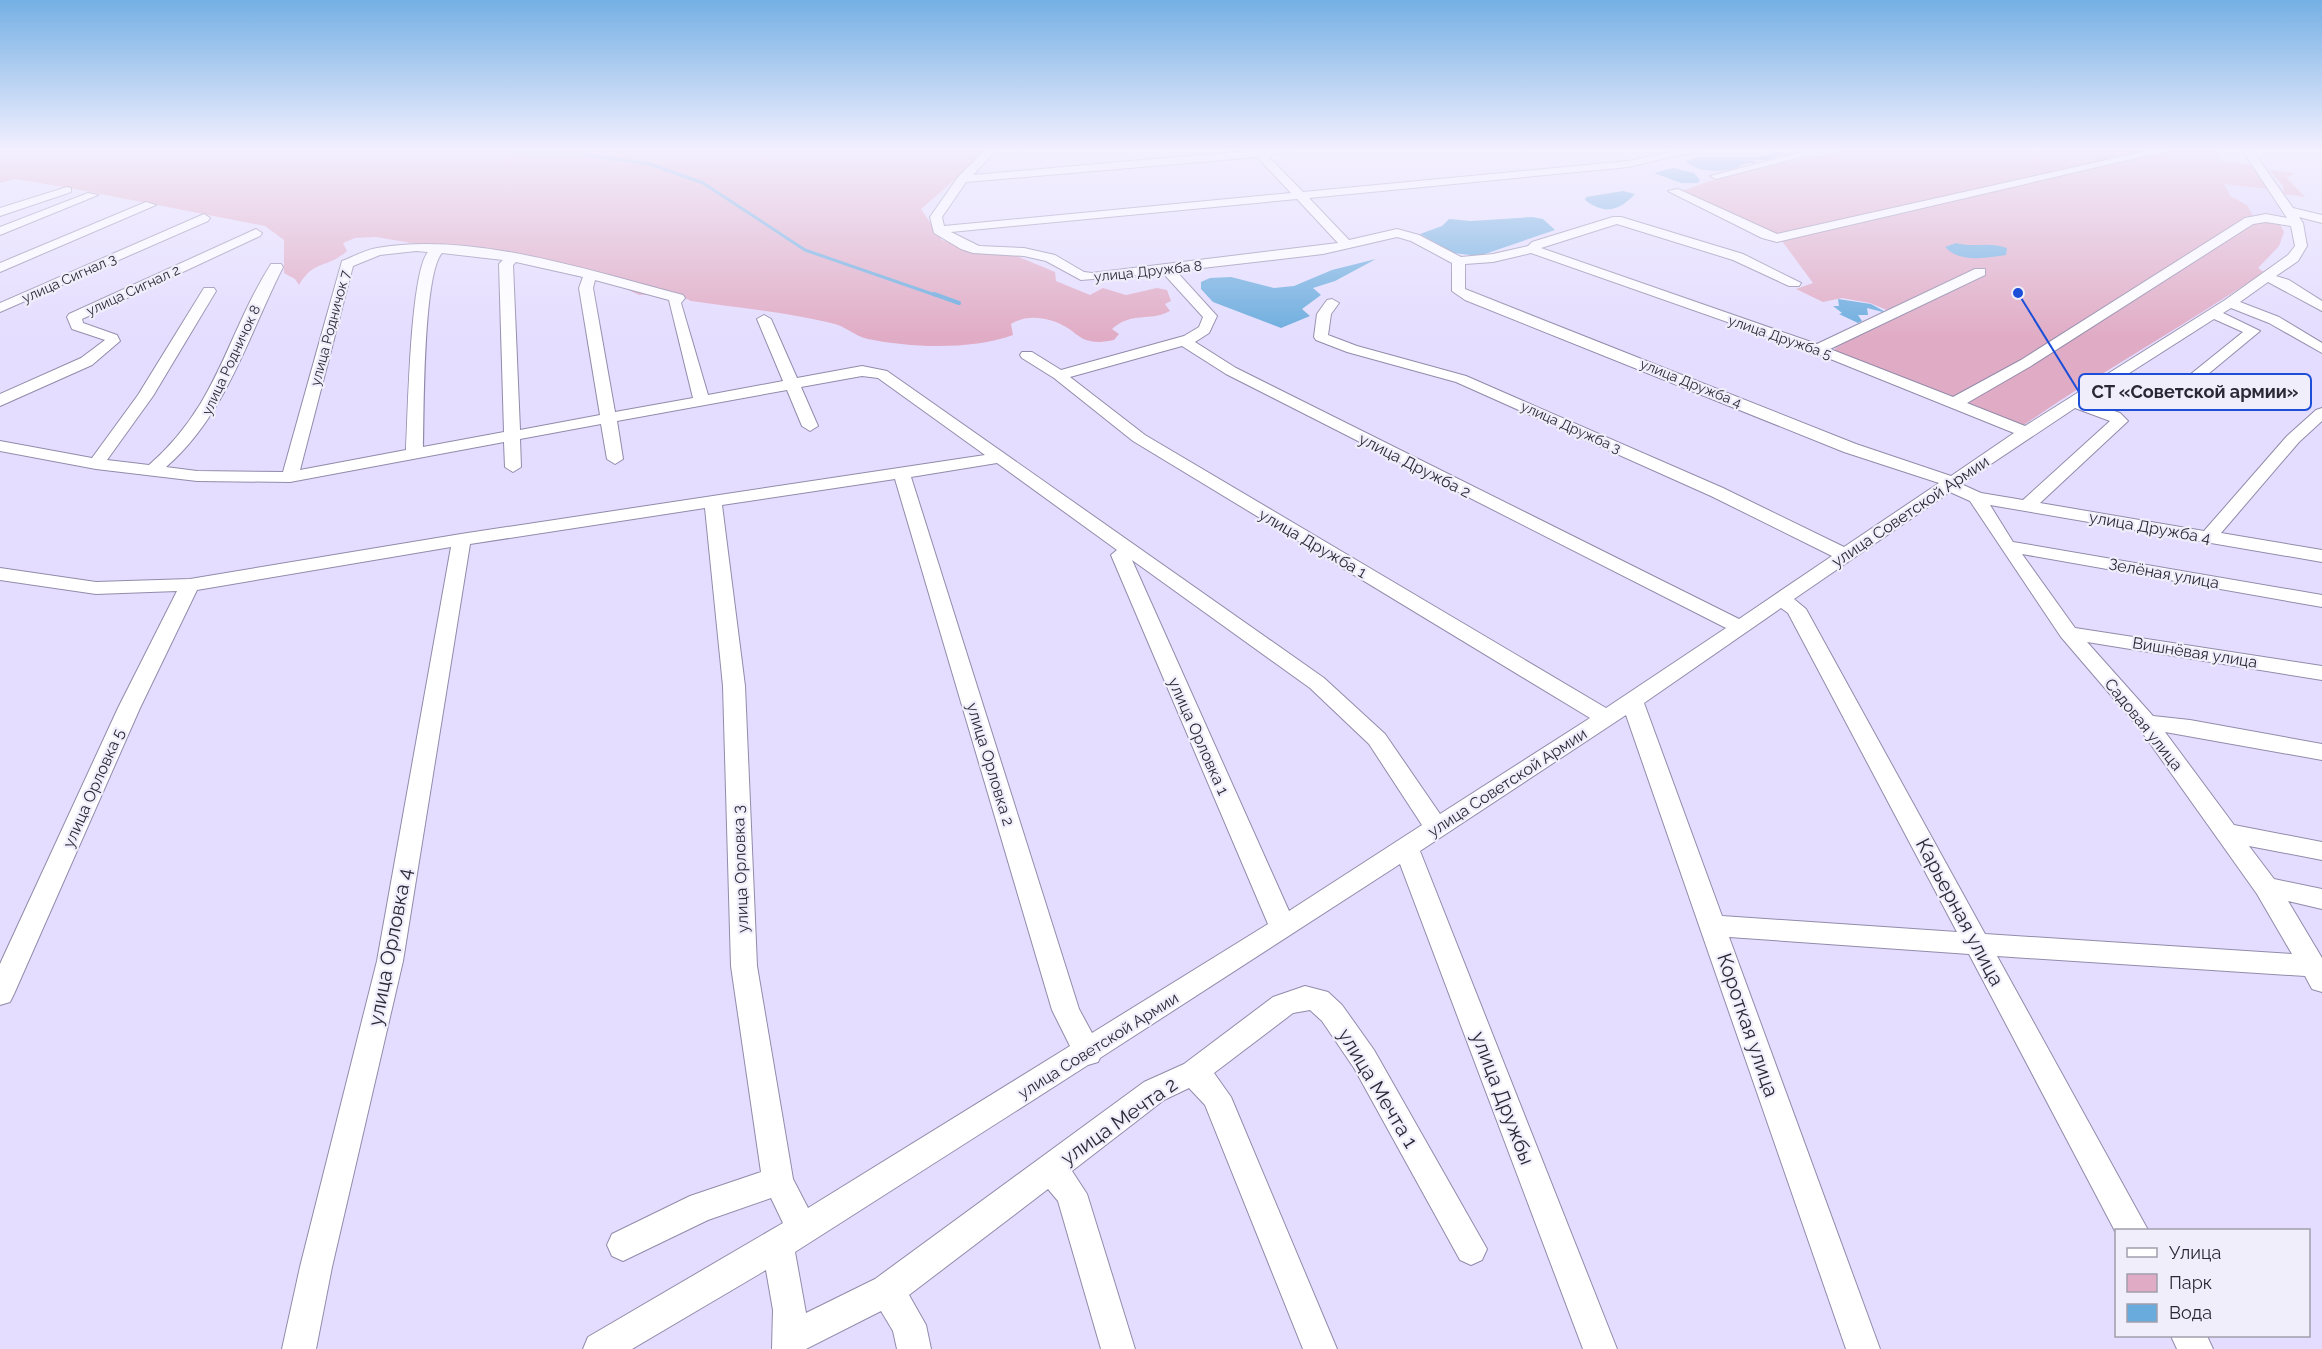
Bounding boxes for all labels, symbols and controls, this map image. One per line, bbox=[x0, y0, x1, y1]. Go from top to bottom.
street label: улица Сигнал 3 bbox=[19, 250, 119, 306]
street label: улица Дружба 8 bbox=[1093, 257, 1203, 285]
street label: улица Сигнал 2 bbox=[84, 261, 182, 319]
street label: улица Родничок 7 bbox=[307, 268, 353, 387]
street label: улица Родничок 8 bbox=[198, 302, 264, 418]
street label: улица Дружба 5 bbox=[1726, 312, 1834, 362]
street label: улица Дружба 4 bbox=[1638, 355, 1744, 411]
callout: СТ «Советской армии» bbox=[2079, 374, 2311, 410]
text: СТ «Советской армии» bbox=[2092, 381, 2299, 402]
street label: улица Дружба 3 bbox=[1519, 398, 1623, 456]
street label: улица Дружба 2 bbox=[1356, 429, 1474, 502]
street label: улица Советской Армии bbox=[1828, 452, 1993, 571]
street label: улица Дружба 1 bbox=[1255, 505, 1370, 582]
street label: улица Дружба 4 bbox=[2088, 507, 2213, 548]
street label: Зелёная улица bbox=[2107, 554, 2221, 593]
street label: Вишнёвая улица bbox=[2131, 633, 2259, 672]
street label: Садовая улица bbox=[2101, 674, 2187, 774]
street label: улица Орловка 1 bbox=[1164, 675, 1233, 798]
street label: улица Орловка 2 bbox=[963, 700, 1018, 828]
street label: улица Советской Армии bbox=[1424, 724, 1590, 841]
street label: улица Орловка 5 bbox=[59, 726, 128, 851]
street label: улица Орловка 3 bbox=[729, 805, 752, 933]
street label: Карьерная улица bbox=[1911, 834, 2009, 990]
street label: улица Орловка 4 bbox=[363, 866, 417, 1028]
street label: Короткая улица bbox=[1712, 950, 1784, 1100]
street label: улица Советской Армии bbox=[1015, 988, 1182, 1103]
street label: улица Мечта 1 bbox=[1333, 1024, 1423, 1152]
street label: улица Дружбы bbox=[1467, 1028, 1539, 1168]
street label: улица Мечта 2 bbox=[1056, 1072, 1182, 1170]
legend bbox=[2115, 1229, 2310, 1337]
text: Улица bbox=[2169, 1242, 2221, 1263]
text: Парк bbox=[2169, 1272, 2212, 1293]
text: Вода bbox=[2169, 1302, 2212, 1323]

